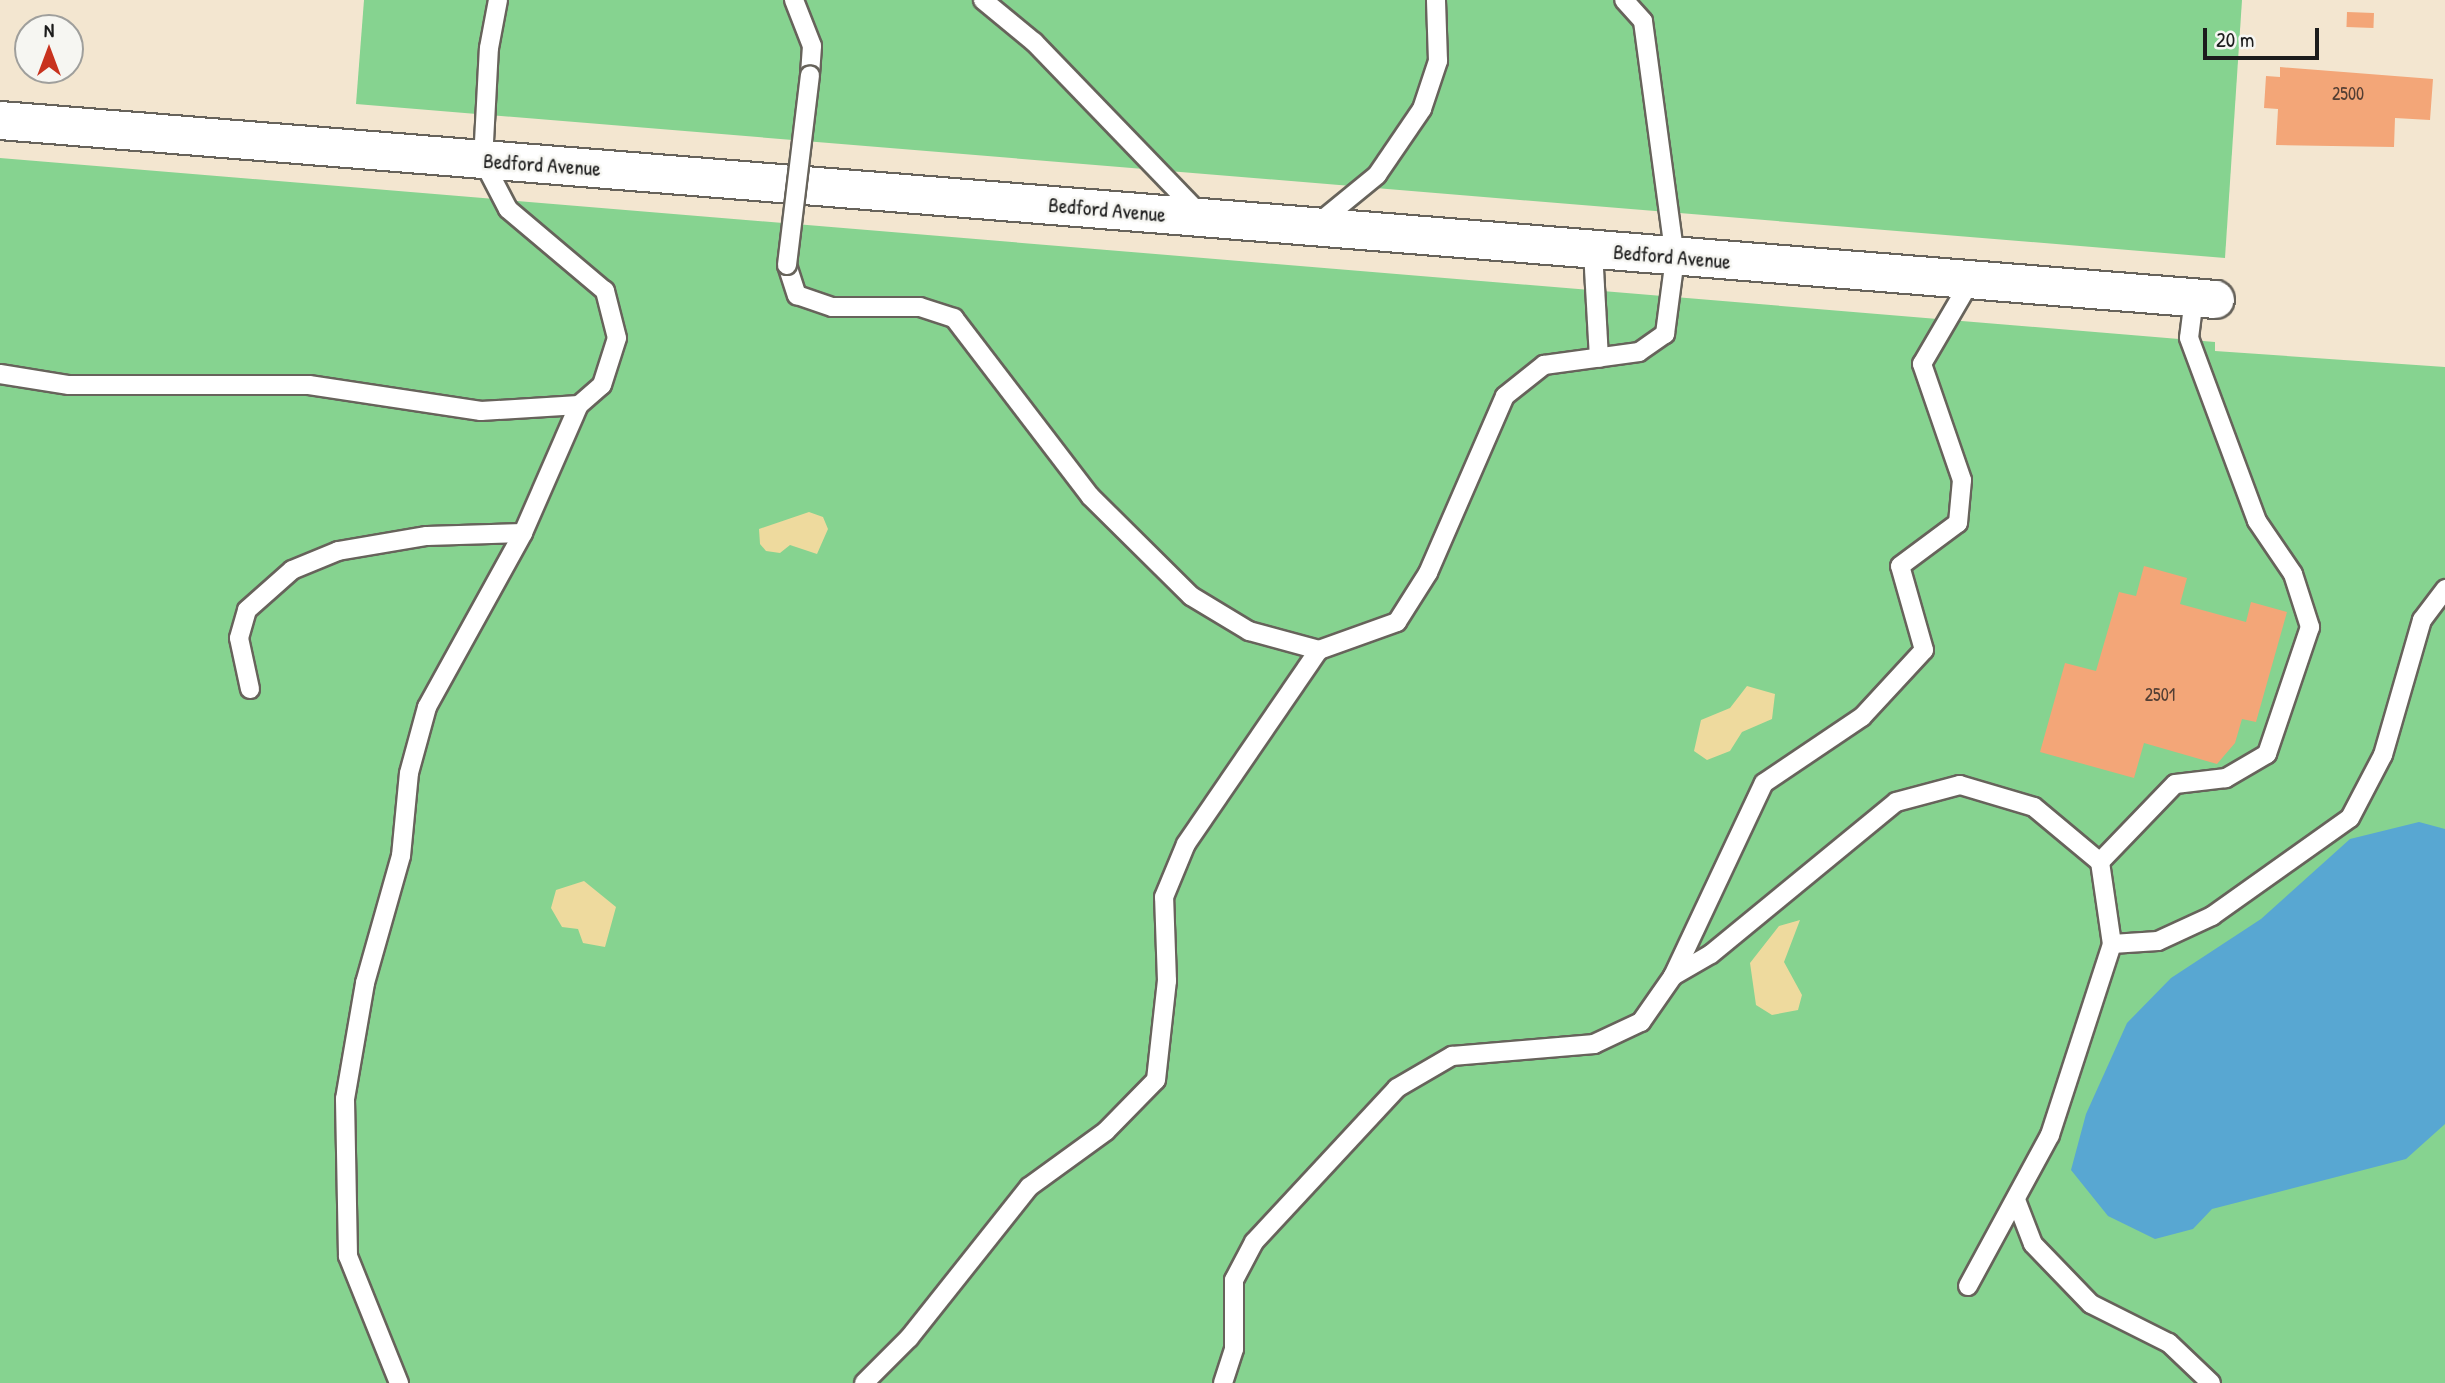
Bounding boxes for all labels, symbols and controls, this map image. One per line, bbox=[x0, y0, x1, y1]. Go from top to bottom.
north arrow bbox=[14, 14, 84, 84]
scale bar bbox=[2207, 14, 2322, 58]
text: N bbox=[44, 17, 54, 43]
text: 20 m bbox=[2216, 25, 2254, 54]
house number: 2500 bbox=[2332, 83, 2364, 105]
street label: Bedford Avenue bbox=[482, 148, 602, 182]
street label: Bedford Avenue bbox=[1047, 192, 1167, 228]
street label: Bedford Avenue bbox=[1612, 239, 1732, 275]
house number: 2501 bbox=[2145, 684, 2175, 706]

